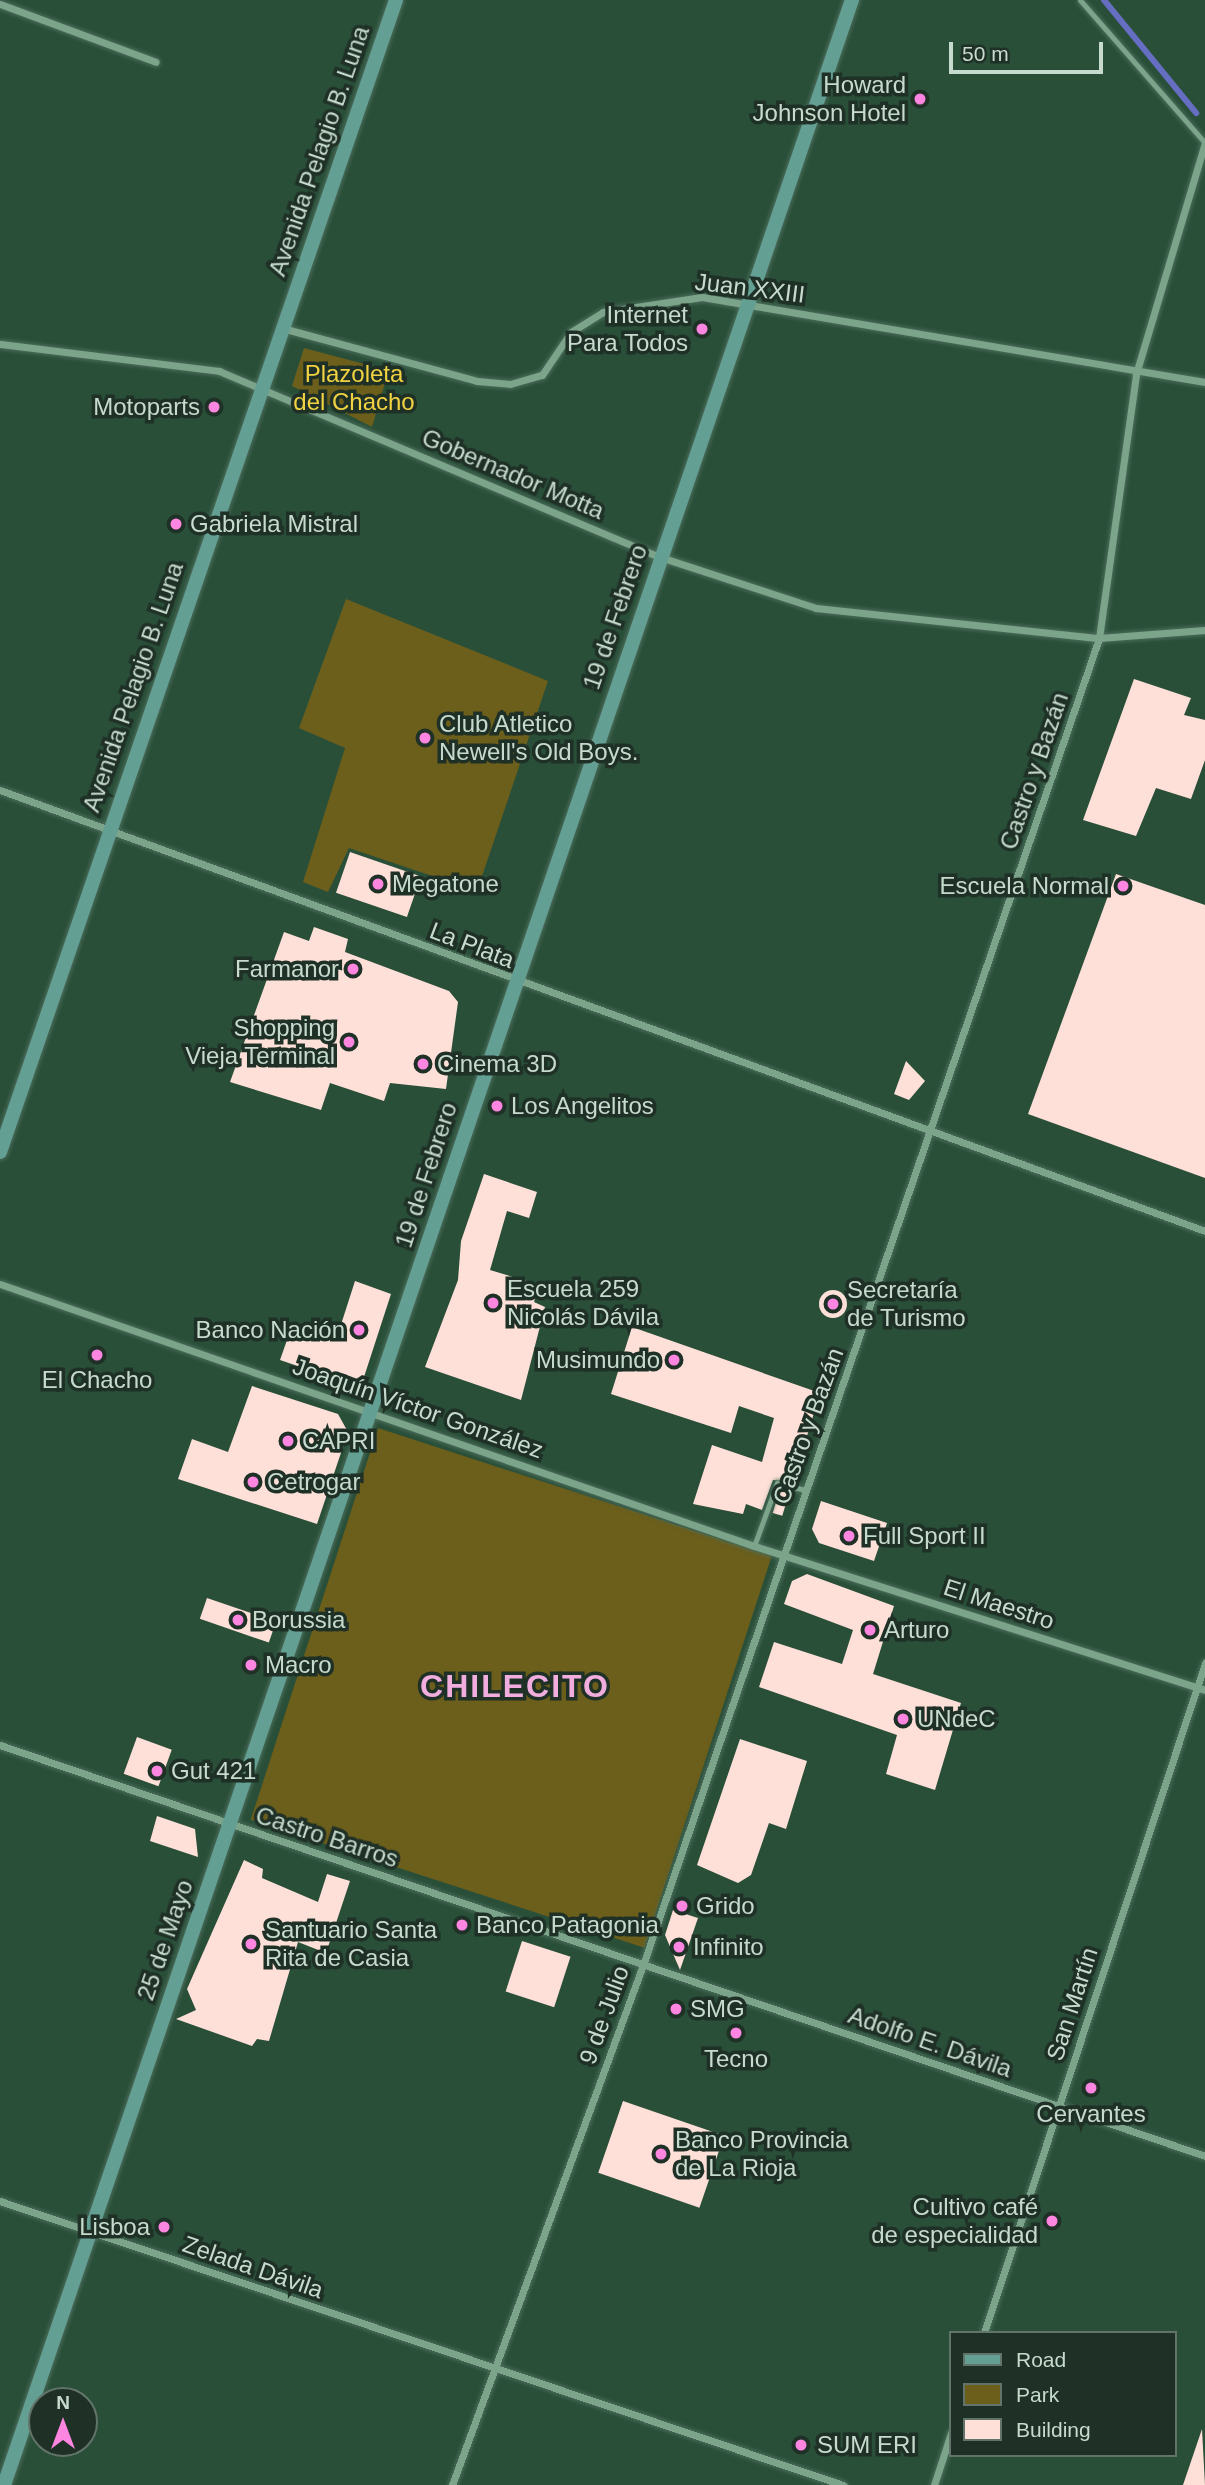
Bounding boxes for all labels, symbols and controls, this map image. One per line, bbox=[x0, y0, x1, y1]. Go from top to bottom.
street label: Avenida Pelagio B. Luna bbox=[263, 22, 375, 280]
scale bar bbox=[953, 28, 1107, 72]
text: 50 m bbox=[962, 42, 1009, 65]
place label: Howard Johnson Hotel bbox=[753, 71, 906, 127]
marker: Howard Johnson Hotel bbox=[912, 91, 928, 107]
street label: Juan XXIII bbox=[693, 267, 807, 309]
place label: Internet Para Todos bbox=[567, 301, 688, 357]
marker: Internet Para Todos bbox=[694, 321, 710, 337]
park label: Plazoleta del Chacho bbox=[293, 360, 415, 416]
place label: Motoparts bbox=[93, 393, 200, 421]
marker: Motoparts bbox=[206, 399, 222, 415]
street label: Gobernador Motta bbox=[418, 423, 608, 525]
place label: Gabriela Mistral bbox=[190, 510, 358, 538]
marker: Gabriela Mistral bbox=[168, 516, 184, 532]
street label: 19 de Febrero bbox=[577, 541, 653, 693]
street label: Avenida Pelagio B. Luna bbox=[77, 558, 189, 816]
street label: Castro y Bazán bbox=[994, 689, 1074, 853]
place label: Club Atletico Newell's Old Boys. bbox=[439, 710, 638, 766]
marker: Club Atletico Newell's Old Boys. bbox=[417, 730, 433, 746]
place label: Megatone bbox=[392, 870, 499, 898]
place label: Escuela Normal bbox=[940, 872, 1109, 900]
marker: Megatone bbox=[370, 876, 386, 892]
marker: Escuela Normal bbox=[1115, 878, 1131, 894]
street label: La Plata bbox=[426, 916, 518, 974]
place label: Farmanor bbox=[235, 955, 339, 983]
marker: Farmanor bbox=[345, 961, 361, 977]
place label: Shopping Vieja Terminal bbox=[185, 1014, 335, 1070]
marker: Shopping Vieja Terminal bbox=[341, 1034, 357, 1050]
place label: Cinema 3D bbox=[437, 1050, 557, 1078]
marker: Cinema 3D bbox=[415, 1056, 431, 1072]
place label: Los Angelitos bbox=[511, 1092, 655, 1120]
marker: Los Angelitos bbox=[489, 1098, 505, 1114]
street label: 19 de Febrero bbox=[389, 1099, 463, 1251]
place label: Escuela 259 Nicolás Dávila bbox=[507, 1275, 659, 1331]
place label: Secretaría de Turismo bbox=[847, 1276, 966, 1332]
marker: Escuela 259 Nicolás Dávila bbox=[485, 1295, 501, 1311]
marker: Secretaría de Turismo bbox=[825, 1296, 841, 1312]
place label: Banco Nación bbox=[196, 1316, 345, 1344]
marker: Banco Nación bbox=[351, 1322, 367, 1338]
street label: Castro y Bazán bbox=[766, 1344, 850, 1508]
place label: Musimundo bbox=[536, 1346, 660, 1374]
marker: El Chacho bbox=[89, 1347, 105, 1363]
street label: Joaquín Víctor González bbox=[289, 1352, 547, 1464]
marker: Musimundo bbox=[666, 1352, 682, 1368]
place label: El Chacho bbox=[42, 1366, 152, 1394]
place label: CAPRI bbox=[302, 1427, 375, 1455]
marker: CAPRI bbox=[280, 1433, 296, 1449]
place label: Cetrogar bbox=[267, 1468, 360, 1496]
marker: Cetrogar bbox=[245, 1474, 261, 1490]
place label: Full Sport II bbox=[863, 1522, 986, 1550]
marker: Full Sport II bbox=[841, 1528, 857, 1544]
street label: El Maestro bbox=[940, 1573, 1058, 1635]
place label: Borussia bbox=[252, 1606, 345, 1634]
marker: Borussia bbox=[230, 1612, 246, 1628]
place label: Arturo bbox=[884, 1616, 949, 1644]
marker: Arturo bbox=[862, 1622, 878, 1638]
place label: Macro bbox=[265, 1651, 332, 1679]
marker: Macro bbox=[243, 1657, 259, 1673]
district label: CHILECITO bbox=[421, 1667, 609, 1705]
place label: UNdeC bbox=[917, 1705, 996, 1733]
marker: UNdeC bbox=[895, 1711, 911, 1727]
place label: Gut 421 bbox=[171, 1757, 256, 1785]
marker: Gut 421 bbox=[149, 1763, 165, 1779]
street label: Castro Barros bbox=[252, 1800, 402, 1874]
street label: 25 de Mayo bbox=[131, 1876, 199, 2004]
place label: Grido bbox=[696, 1892, 755, 1920]
marker: Grido bbox=[674, 1898, 690, 1914]
place label: Banco Patagonia bbox=[476, 1911, 659, 1939]
place label: Santuario Santa Rita de Casia bbox=[265, 1916, 437, 1972]
marker: Banco Patagonia bbox=[454, 1917, 470, 1933]
place label: Infinito bbox=[693, 1933, 764, 1961]
marker: Santuario Santa Rita de Casia bbox=[243, 1936, 259, 1952]
marker: Infinito bbox=[671, 1939, 687, 1955]
street label: San Martín bbox=[1040, 1944, 1104, 2064]
street label: 9 de Julio bbox=[573, 1962, 635, 2068]
place label: SMG bbox=[690, 1995, 745, 2023]
marker: SMG bbox=[668, 2001, 684, 2017]
street label: Adolfo E. Dávila bbox=[845, 2001, 1015, 2083]
marker: Tecno bbox=[728, 2025, 744, 2041]
place label: Tecno bbox=[704, 2045, 768, 2073]
marker: Cervantes bbox=[1083, 2080, 1099, 2096]
place label: Cervantes bbox=[1036, 2100, 1146, 2128]
place label: Banco Provincia de La Rioja bbox=[675, 2126, 848, 2182]
marker: Banco Provincia de La Rioja bbox=[653, 2146, 669, 2162]
place label: Cultivo café de especialidad bbox=[871, 2193, 1038, 2249]
place label: Lisboa bbox=[79, 2213, 150, 2241]
marker: Cultivo café de especialidad bbox=[1044, 2213, 1060, 2229]
marker: Lisboa bbox=[156, 2219, 172, 2235]
street label: Zelada Dávila bbox=[179, 2229, 327, 2305]
legend bbox=[950, 2331, 1177, 2457]
text: Road bbox=[1016, 2348, 1066, 2371]
text: Park bbox=[1016, 2383, 1059, 2406]
north arrow bbox=[28, 2387, 98, 2457]
text: N bbox=[56, 2392, 70, 2413]
text: Building bbox=[1016, 2418, 1091, 2441]
place label: SUM ERI bbox=[817, 2431, 917, 2459]
marker: SUM ERI bbox=[791, 2435, 811, 2455]

